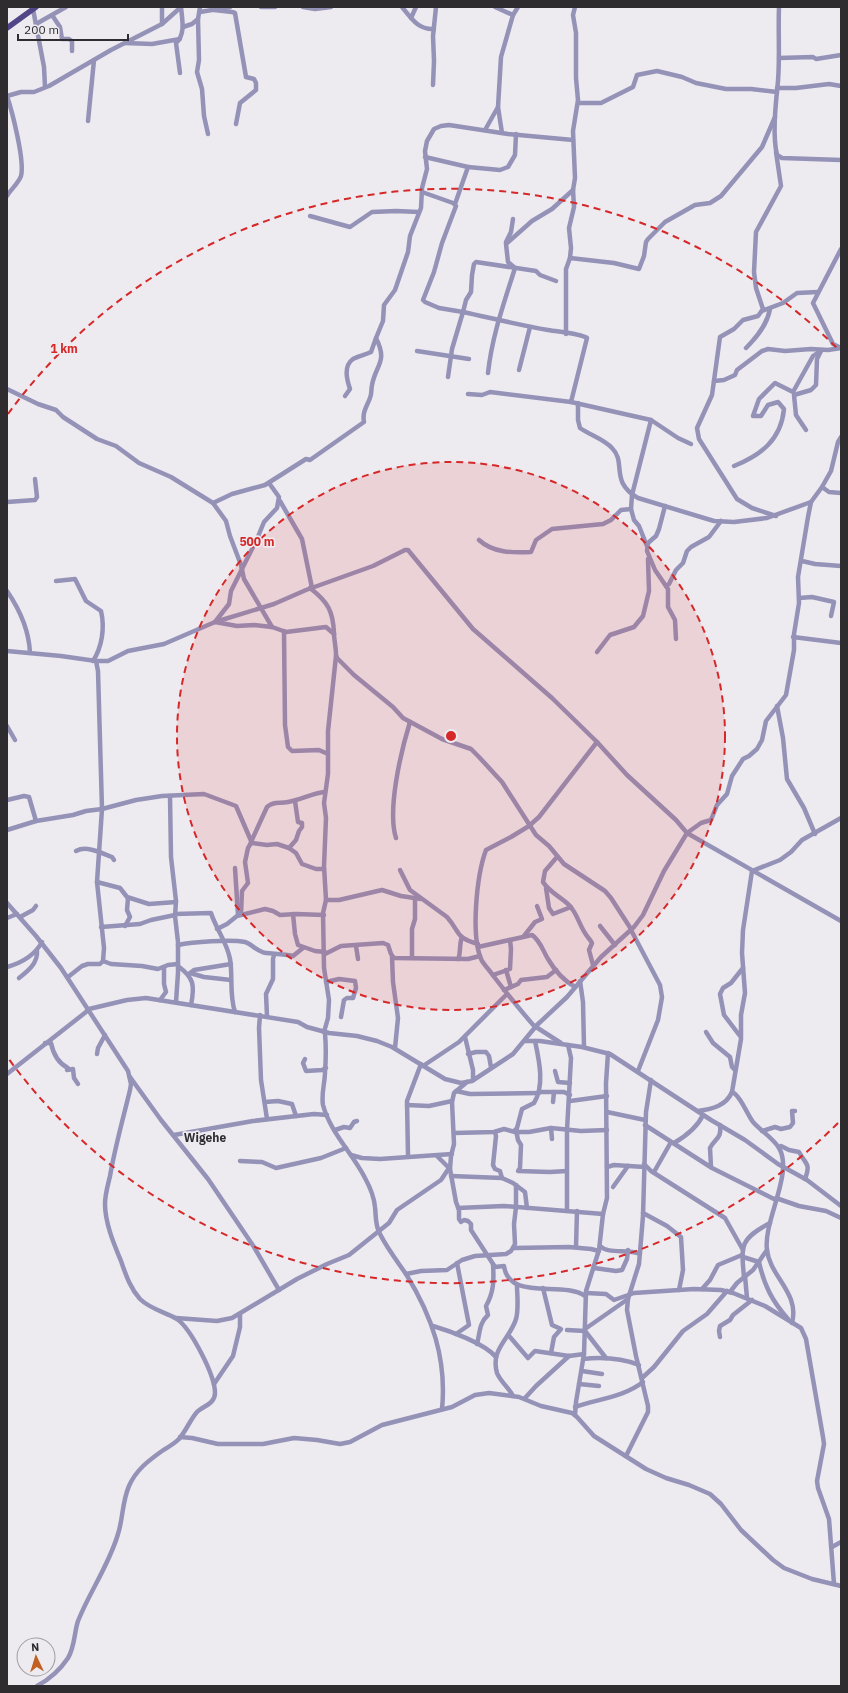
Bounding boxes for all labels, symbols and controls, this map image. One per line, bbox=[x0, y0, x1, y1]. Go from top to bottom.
scale bar bbox=[18, 16, 128, 42]
text: 200 m bbox=[24, 22, 59, 37]
text: 1 km bbox=[50, 341, 78, 356]
text: 500 m bbox=[239, 534, 275, 549]
centre of rings bbox=[444, 729, 458, 743]
district label: Wigehe bbox=[184, 1130, 226, 1145]
north arrow bbox=[16, 1637, 56, 1677]
text: N bbox=[31, 1640, 40, 1654]

